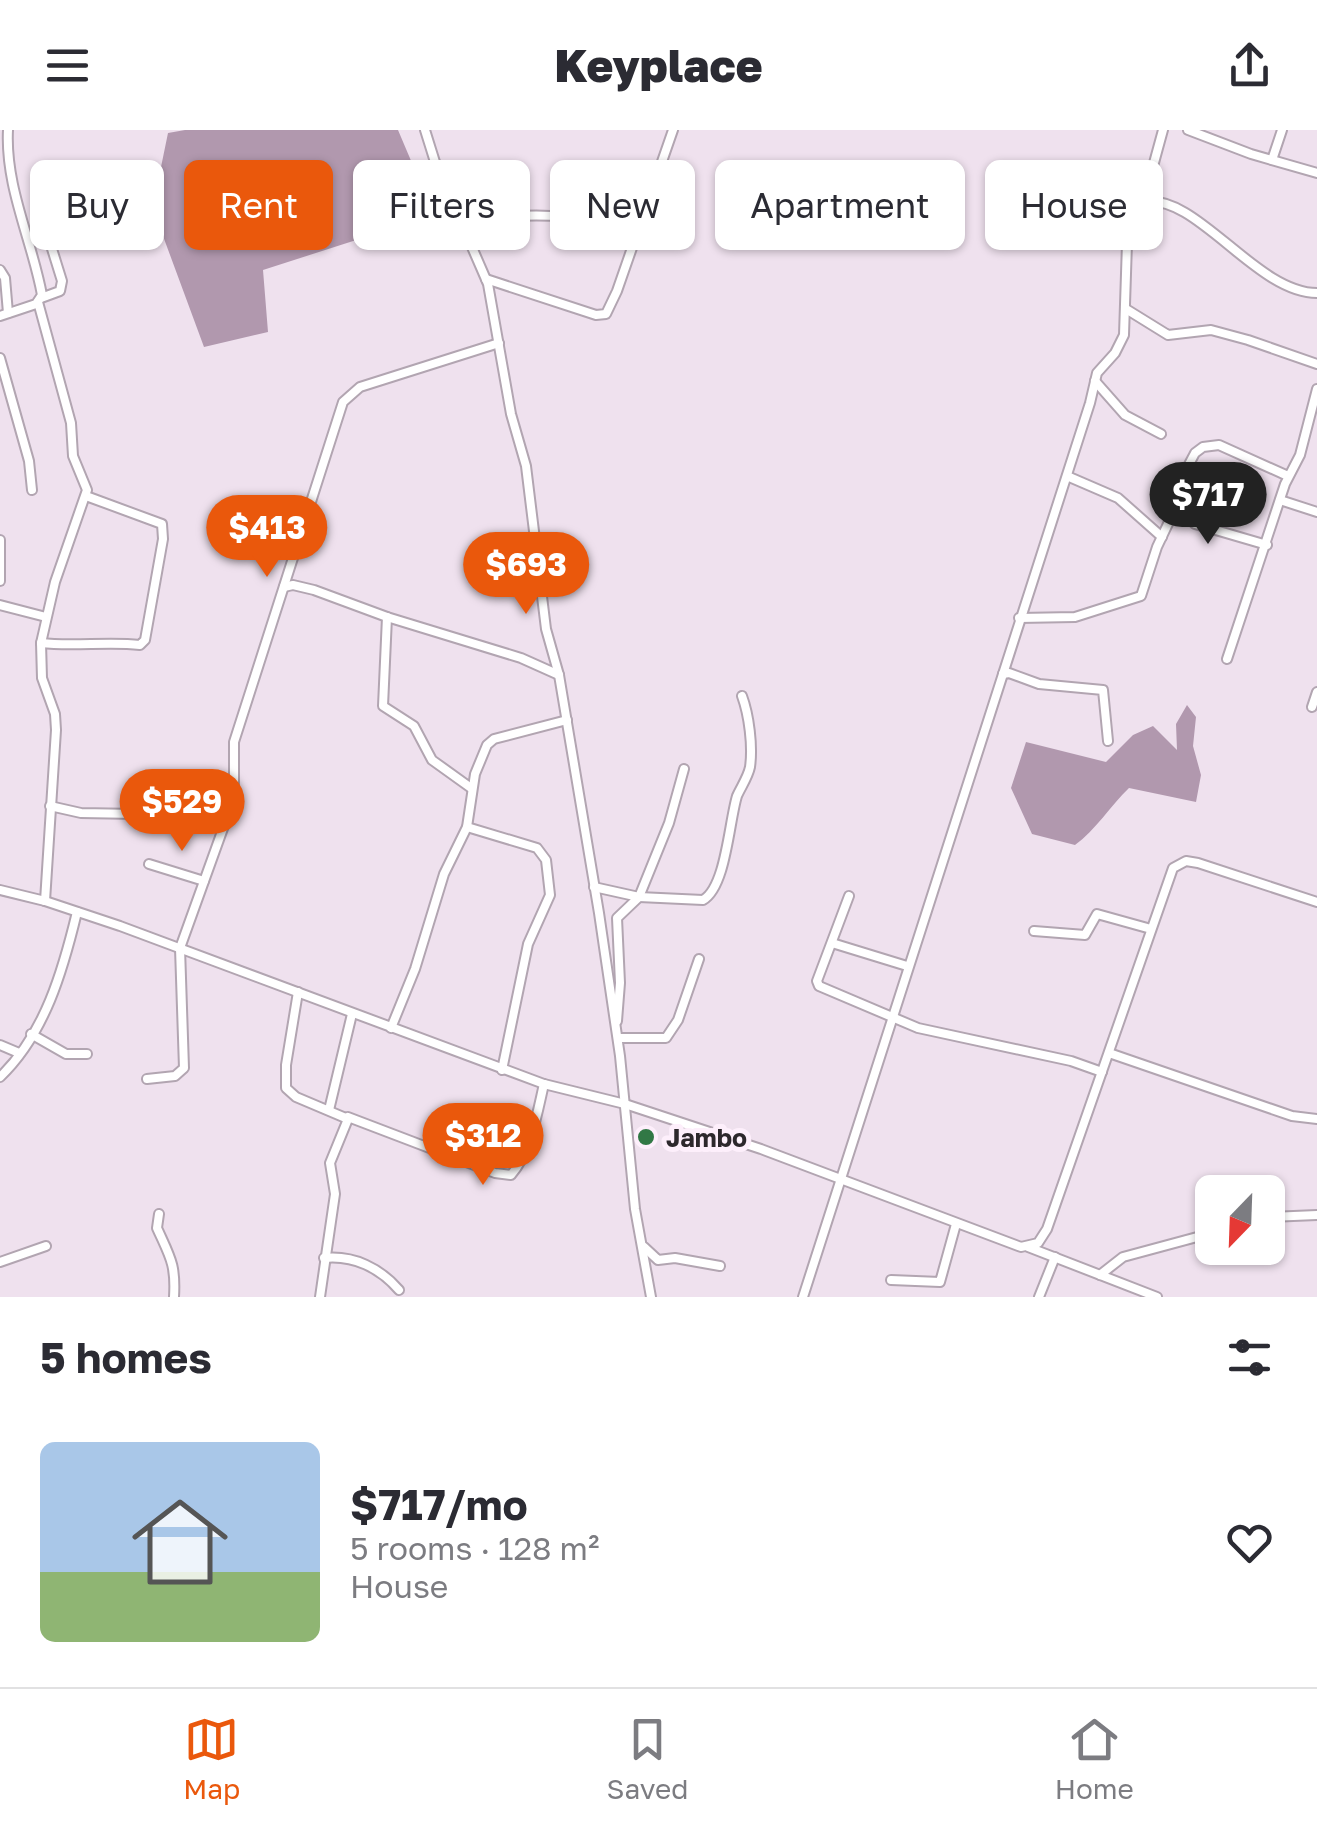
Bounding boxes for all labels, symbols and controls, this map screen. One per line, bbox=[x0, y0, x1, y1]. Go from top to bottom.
icon: menu bbox=[40, 38, 95, 93]
text: Keyplace bbox=[555, 38, 762, 92]
icon: share bbox=[1222, 38, 1277, 93]
chip: Buy bbox=[30, 160, 164, 250]
chip: Rent bbox=[184, 160, 333, 250]
chip: Filters bbox=[353, 160, 530, 250]
chip: New bbox=[550, 160, 695, 250]
chip: Apartment bbox=[715, 160, 965, 250]
chip: House bbox=[985, 160, 1163, 250]
pin: $717 bbox=[1149, 462, 1267, 547]
text: $717 bbox=[1172, 475, 1244, 513]
pin: $413 bbox=[208, 495, 326, 580]
text: $413 bbox=[228, 508, 306, 546]
pin: $693 bbox=[467, 532, 585, 617]
text: $693 bbox=[485, 545, 567, 583]
pin: $529 bbox=[123, 769, 241, 854]
text: $529 bbox=[142, 782, 222, 820]
pin: $312 bbox=[424, 1103, 542, 1188]
text: $312 bbox=[445, 1116, 521, 1154]
place label: Jambo bbox=[666, 1122, 747, 1153]
marker: Jambo bbox=[635, 1126, 657, 1148]
north arrow bbox=[1195, 1175, 1285, 1265]
map controls bbox=[1195, 1175, 1285, 1265]
icon: filters bbox=[1222, 1330, 1277, 1385]
text: 5 homes bbox=[40, 1332, 212, 1382]
text: $717/mo bbox=[350, 1479, 528, 1529]
icon: home bbox=[120, 1482, 240, 1602]
icon: heart bbox=[1222, 1515, 1277, 1570]
text: 5 rooms · 128 m² bbox=[350, 1529, 599, 1567]
text: House bbox=[350, 1567, 448, 1605]
tab: Map bbox=[183, 1712, 240, 1805]
tab: Saved bbox=[607, 1712, 688, 1805]
tab: Home bbox=[1055, 1712, 1134, 1805]

